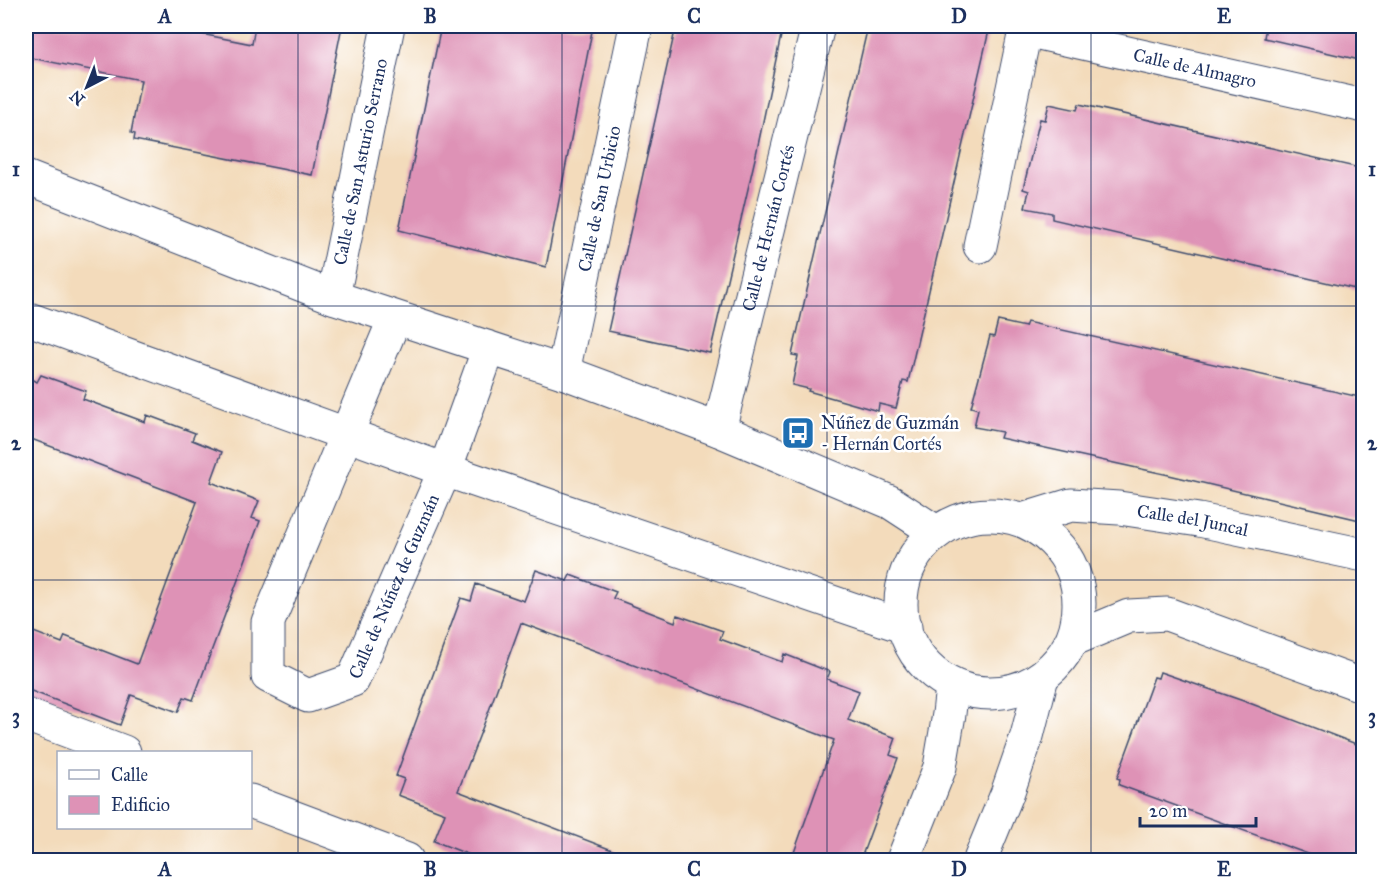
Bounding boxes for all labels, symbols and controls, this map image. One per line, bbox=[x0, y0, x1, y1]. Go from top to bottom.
text: A bbox=[156, 4, 172, 28]
text: B bbox=[423, 4, 437, 28]
text: C bbox=[687, 4, 701, 28]
text: D bbox=[951, 4, 967, 28]
text: E bbox=[1217, 4, 1232, 28]
street label: Calle de Almagro bbox=[1131, 44, 1258, 93]
street label: Calle de San Asturio Serrano bbox=[329, 56, 392, 267]
north arrow bbox=[57, 57, 117, 117]
text: N bbox=[66, 86, 89, 109]
street label: Calle de San Urbicio bbox=[573, 124, 626, 274]
street label: Calle de Hernán Cortés bbox=[738, 142, 800, 313]
text: 1 bbox=[12, 157, 20, 181]
text: 1 bbox=[1368, 157, 1376, 181]
place label: Núñez de Guzmán - Hernán Cortés bbox=[821, 412, 959, 455]
bus stop icon: Núñez de Guzmán - Hernán Cortés bbox=[780, 415, 816, 451]
text: 2 bbox=[11, 431, 22, 455]
text: 2 bbox=[1367, 431, 1378, 455]
street label: Calle de Núñez de Guzmán bbox=[344, 491, 444, 682]
street label: Calle del Juncal bbox=[1136, 500, 1250, 541]
text: 3 bbox=[12, 704, 20, 729]
text: 3 bbox=[1368, 704, 1376, 729]
legend bbox=[57, 751, 252, 829]
text: Calle bbox=[111, 764, 148, 786]
scale bar bbox=[1140, 790, 1256, 828]
text: Edificio bbox=[111, 794, 170, 816]
text: 20 m bbox=[1149, 800, 1187, 822]
text: A bbox=[156, 857, 172, 881]
text: B bbox=[423, 857, 437, 881]
text: C bbox=[687, 857, 701, 881]
text: D bbox=[951, 857, 967, 881]
text: E bbox=[1217, 857, 1232, 881]

